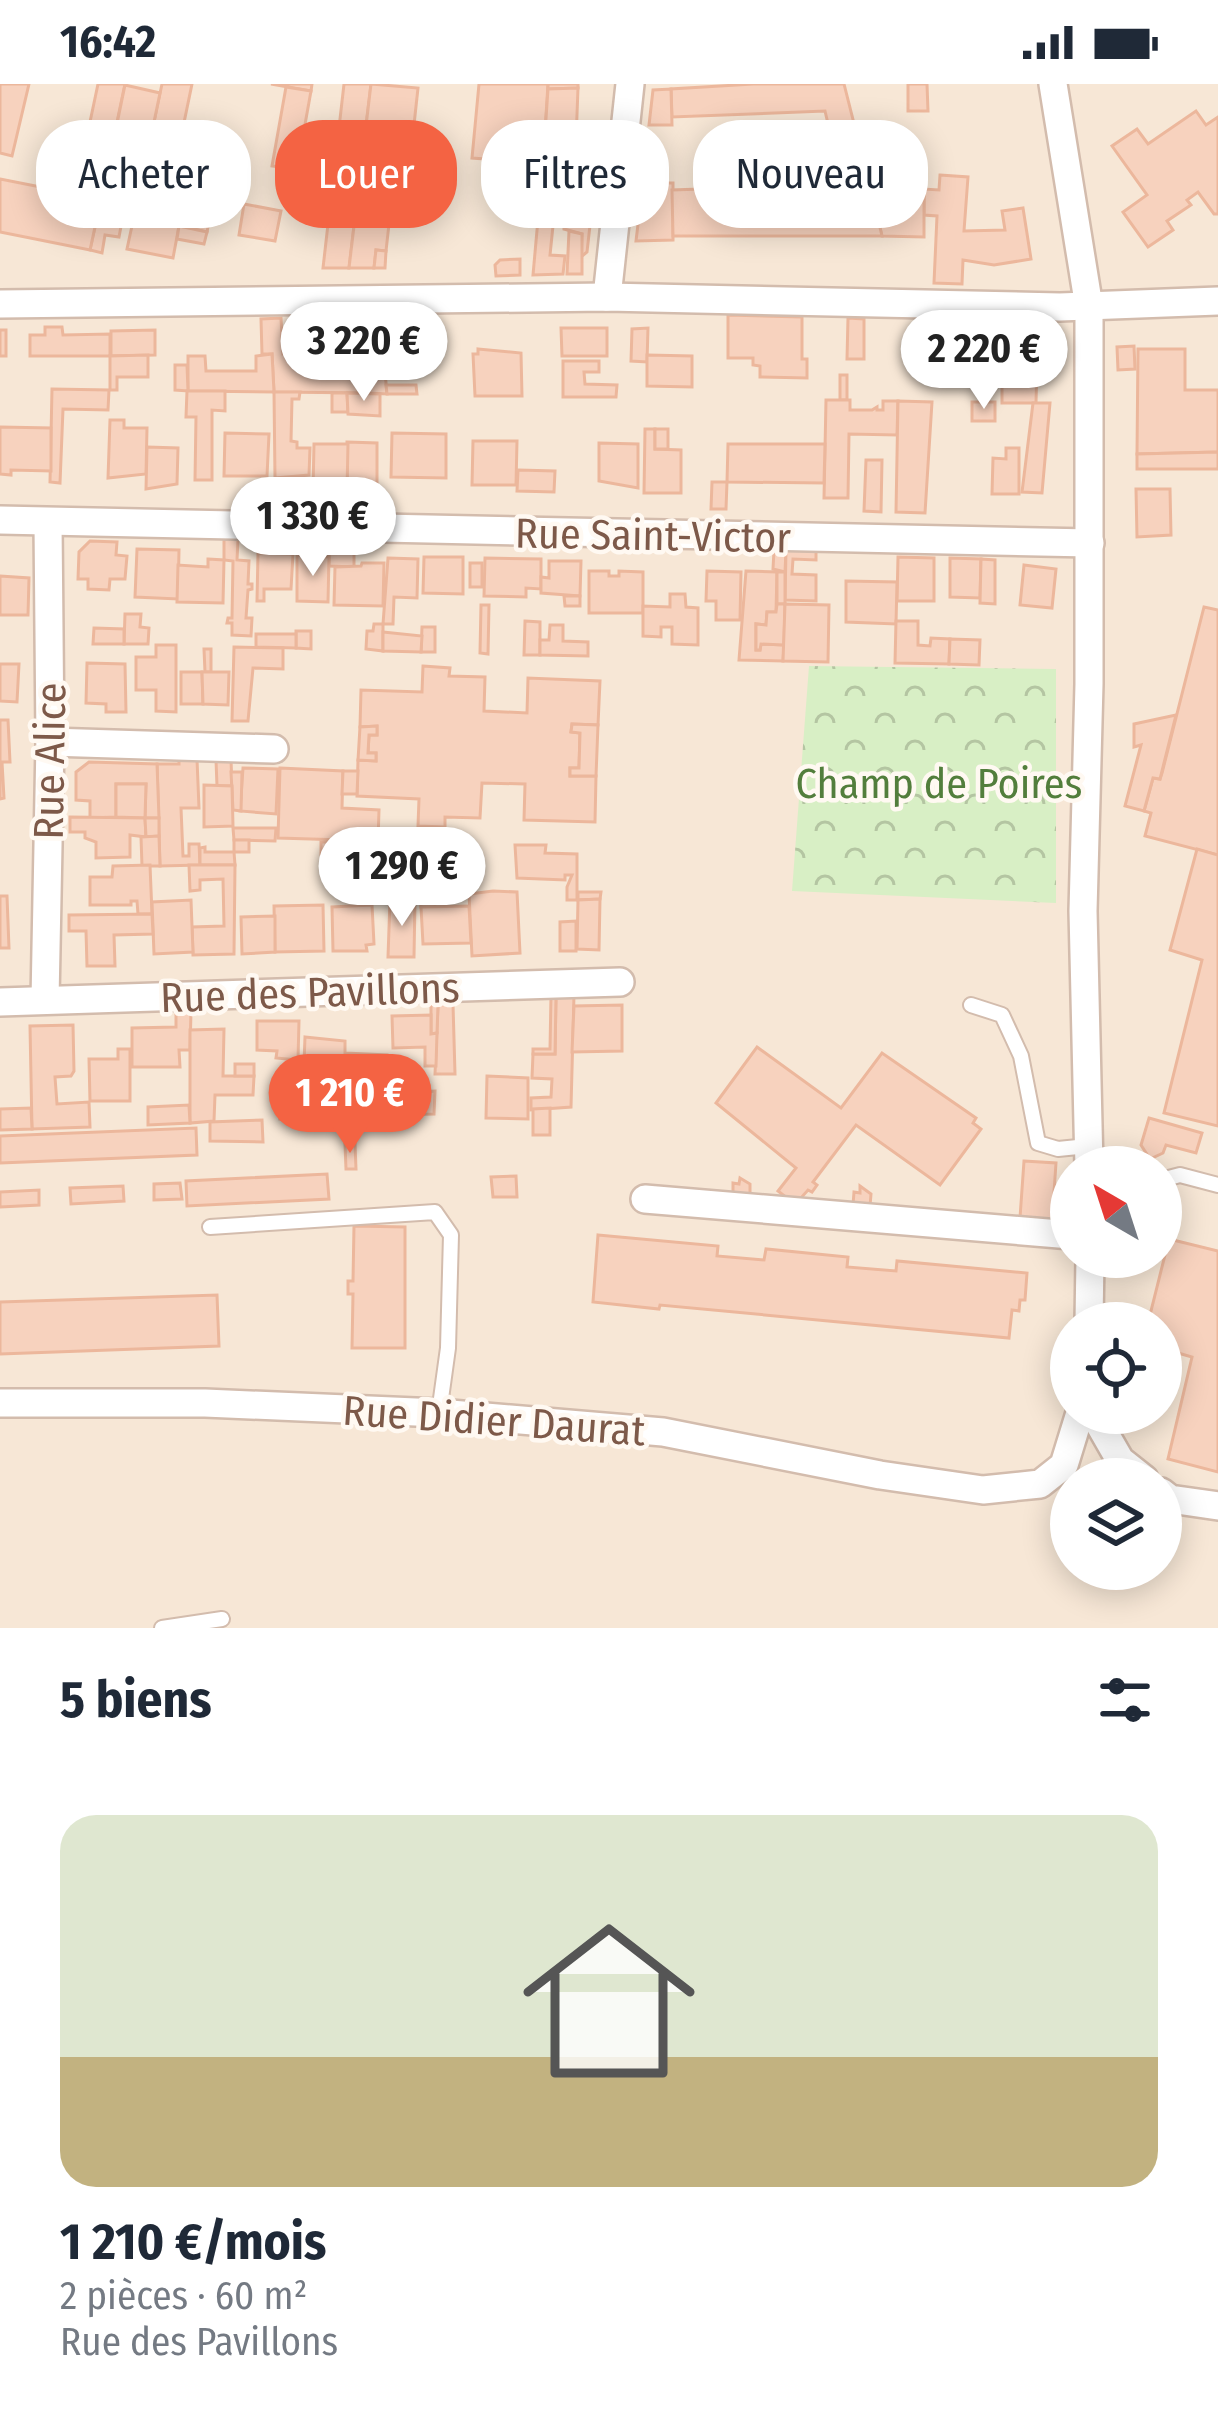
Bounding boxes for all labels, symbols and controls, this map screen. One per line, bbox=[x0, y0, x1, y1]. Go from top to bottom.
text: 16:42 bbox=[60, 15, 156, 69]
chip: Acheter bbox=[36, 120, 251, 228]
chip: Louer bbox=[275, 120, 457, 228]
chip: Filtres bbox=[481, 120, 669, 228]
chip: Nouveau bbox=[693, 120, 928, 228]
pin: 3 220 € bbox=[253, 302, 475, 404]
pin: 2 220 € bbox=[873, 310, 1095, 412]
text: 3 220 € bbox=[308, 318, 420, 364]
text: 2 220 € bbox=[928, 326, 1040, 372]
pin: 1 330 € bbox=[202, 477, 424, 579]
text: 1 330 € bbox=[257, 493, 369, 539]
street label: Rue Saint-Victor bbox=[515, 509, 792, 563]
street label: Rue Alice bbox=[24, 682, 76, 840]
park label: Champ de Poires bbox=[796, 759, 1082, 809]
pin: 1 290 € bbox=[291, 827, 513, 929]
text: 1 290 € bbox=[346, 843, 458, 889]
street label: Rue des Pavillons bbox=[159, 963, 461, 1023]
pin: 1 210 € bbox=[239, 1054, 461, 1156]
text: 1 210 € bbox=[296, 1070, 404, 1116]
north arrow bbox=[1050, 1146, 1182, 1278]
map controls bbox=[1050, 1146, 1182, 1590]
button: locate bbox=[1050, 1302, 1182, 1434]
street label: Rue Didier Daurat bbox=[341, 1385, 647, 1457]
button: layers bbox=[1050, 1458, 1182, 1590]
icon: filters bbox=[1092, 1667, 1158, 1733]
text: 5 biens bbox=[60, 1669, 211, 1731]
icon: home bbox=[501, 1893, 717, 2109]
text: 1 210 €/mois bbox=[60, 2211, 326, 2273]
text: 2 pièces · 60 m² bbox=[60, 2273, 307, 2319]
text: Rue des Pavillons bbox=[60, 2319, 338, 2365]

